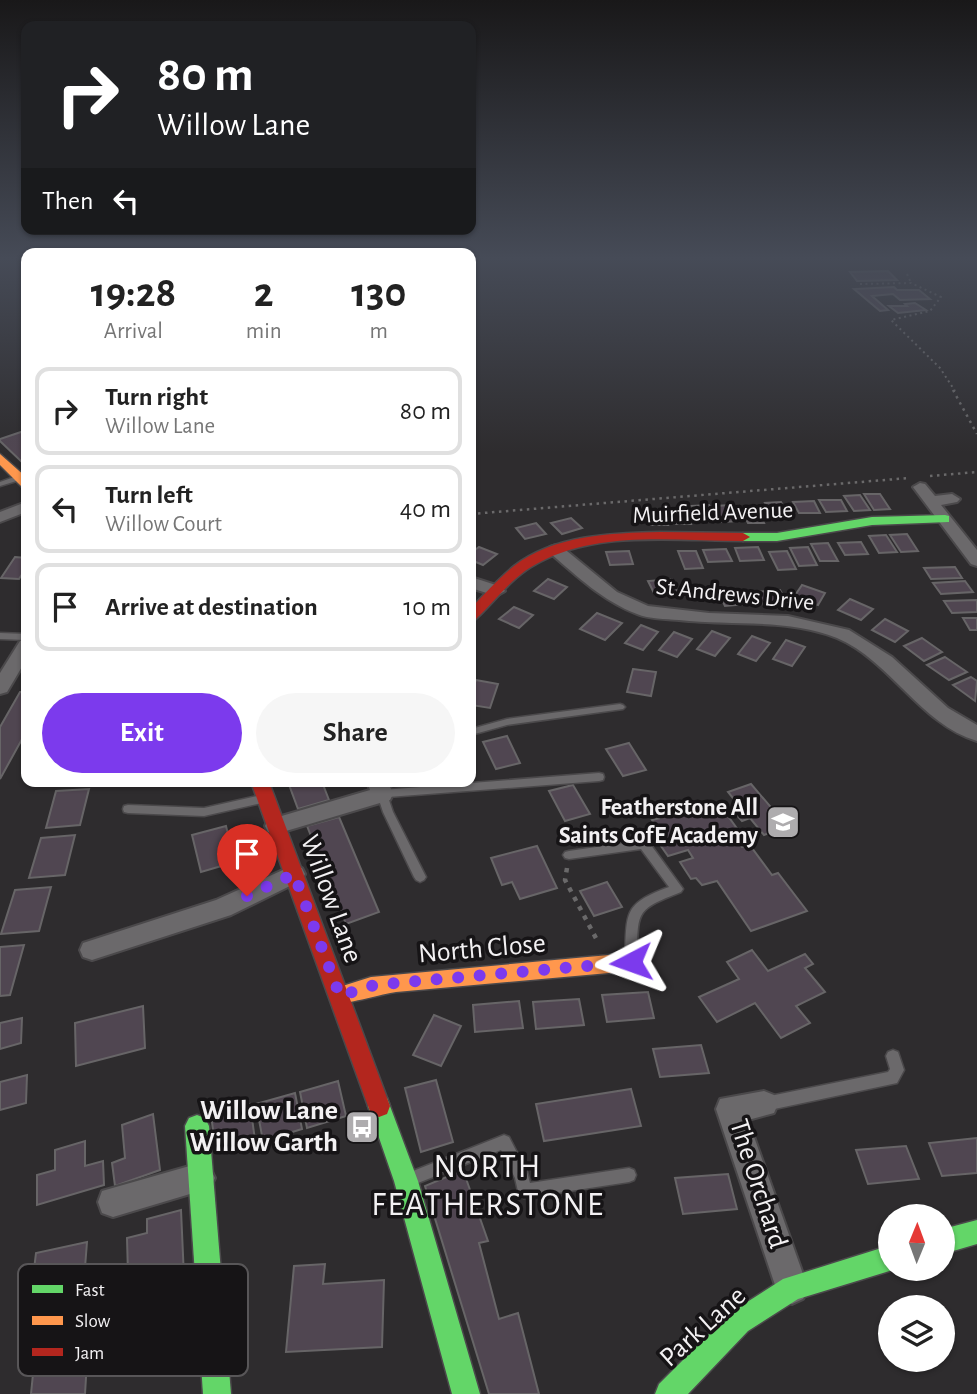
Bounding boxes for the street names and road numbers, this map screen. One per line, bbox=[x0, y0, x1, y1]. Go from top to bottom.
street label: Muirfield Avenue bbox=[632, 498, 794, 528]
street label: St Andrews Drive bbox=[655, 575, 815, 615]
street label: Willow Lane bbox=[295, 831, 367, 967]
street label: North Close bbox=[417, 929, 547, 969]
street label: The Orchard bbox=[724, 1116, 792, 1252]
street label: Park Lane bbox=[655, 1282, 751, 1372]

